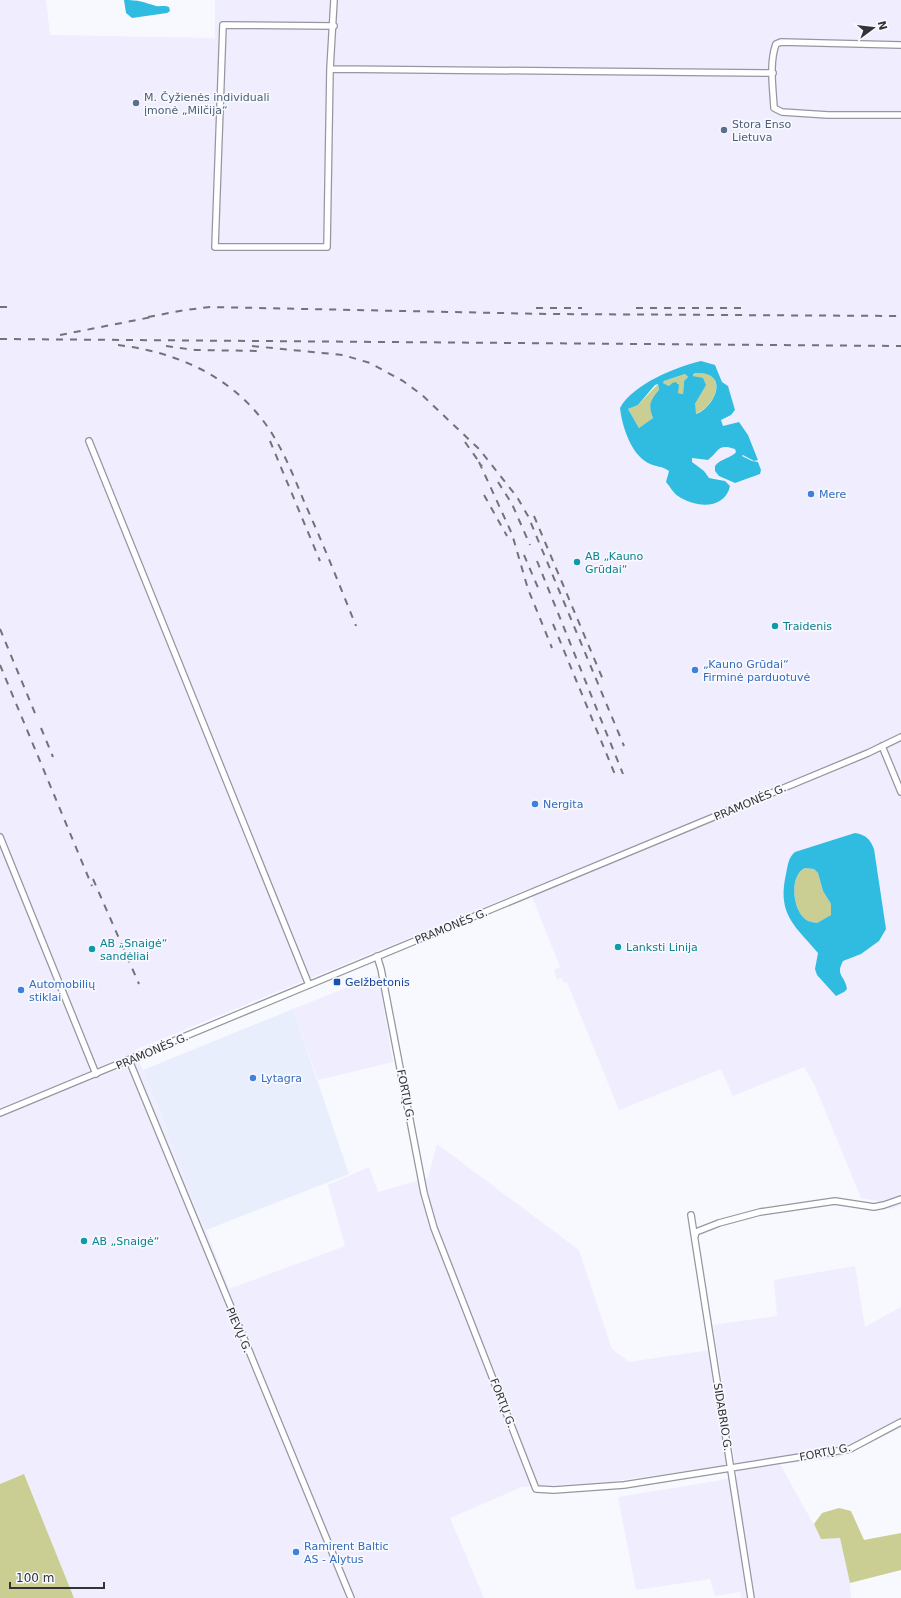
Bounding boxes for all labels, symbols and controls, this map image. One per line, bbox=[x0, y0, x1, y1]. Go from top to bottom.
north arrow bbox=[853, 8, 893, 48]
text: N bbox=[875, 19, 890, 32]
place label: M. Čyžienės individuali įmonė „Milčija“ bbox=[144, 91, 270, 117]
marker: M. Čyžienės individuali įmonė „Milčija“ bbox=[131, 98, 141, 108]
place label: Stora Enso Lietuva bbox=[732, 118, 791, 144]
marker: Stora Enso Lietuva bbox=[719, 125, 729, 135]
place label: Mere bbox=[819, 488, 847, 501]
marker: Mere bbox=[806, 489, 816, 499]
place label: AB „Kauno Grūdai“ bbox=[585, 550, 644, 576]
marker: AB „Kauno Grūdai“ bbox=[572, 557, 582, 567]
place label: Traidenis bbox=[782, 620, 832, 633]
marker: Traidenis bbox=[770, 621, 780, 631]
place label: „Kauno Grūdai“ Firminė parduotuvė bbox=[703, 658, 810, 684]
marker: „Kauno Grūdai“ Firminė parduotuvė bbox=[690, 665, 700, 675]
street label: PRAMONĖS G. bbox=[712, 781, 788, 824]
place label: Nergita bbox=[543, 798, 583, 811]
marker: Nergita bbox=[530, 799, 540, 809]
street label: PRAMONĖS G. bbox=[413, 906, 489, 947]
place label: AB „Snaigė“ sandėliai bbox=[100, 937, 167, 963]
place label: Lanksti Linija bbox=[626, 941, 698, 954]
marker: Lanksti Linija bbox=[613, 942, 623, 952]
marker: AB „Snaigė“ sandėliai bbox=[87, 944, 97, 954]
place label: Gelžbetonis bbox=[345, 976, 410, 989]
marker: Gelžbetonis bbox=[332, 977, 342, 987]
place label: Automobilių stiklai bbox=[29, 978, 95, 1004]
marker: Automobilių stiklai bbox=[16, 985, 26, 995]
street label: PRAMONĖS G. bbox=[114, 1030, 190, 1073]
street label: FORTŲ G. bbox=[394, 1068, 417, 1122]
place label: Lytagra bbox=[261, 1072, 302, 1085]
marker: Lytagra bbox=[248, 1073, 258, 1083]
place label: AB „Snaigė“ bbox=[92, 1235, 159, 1248]
marker: AB „Snaigė“ bbox=[79, 1236, 89, 1246]
street label: PIEVŲ G. bbox=[223, 1306, 254, 1355]
street label: FORTŲ G. bbox=[487, 1377, 518, 1430]
street label: SIDABRIO G. bbox=[711, 1382, 734, 1452]
street label: FORTŲ G. bbox=[798, 1441, 852, 1464]
place label: Ramirent Baltic AS - Alytus bbox=[304, 1540, 389, 1566]
marker: Ramirent Baltic AS - Alytus bbox=[291, 1547, 301, 1557]
scale bar bbox=[10, 1564, 104, 1590]
text: 100 m bbox=[16, 1571, 54, 1585]

